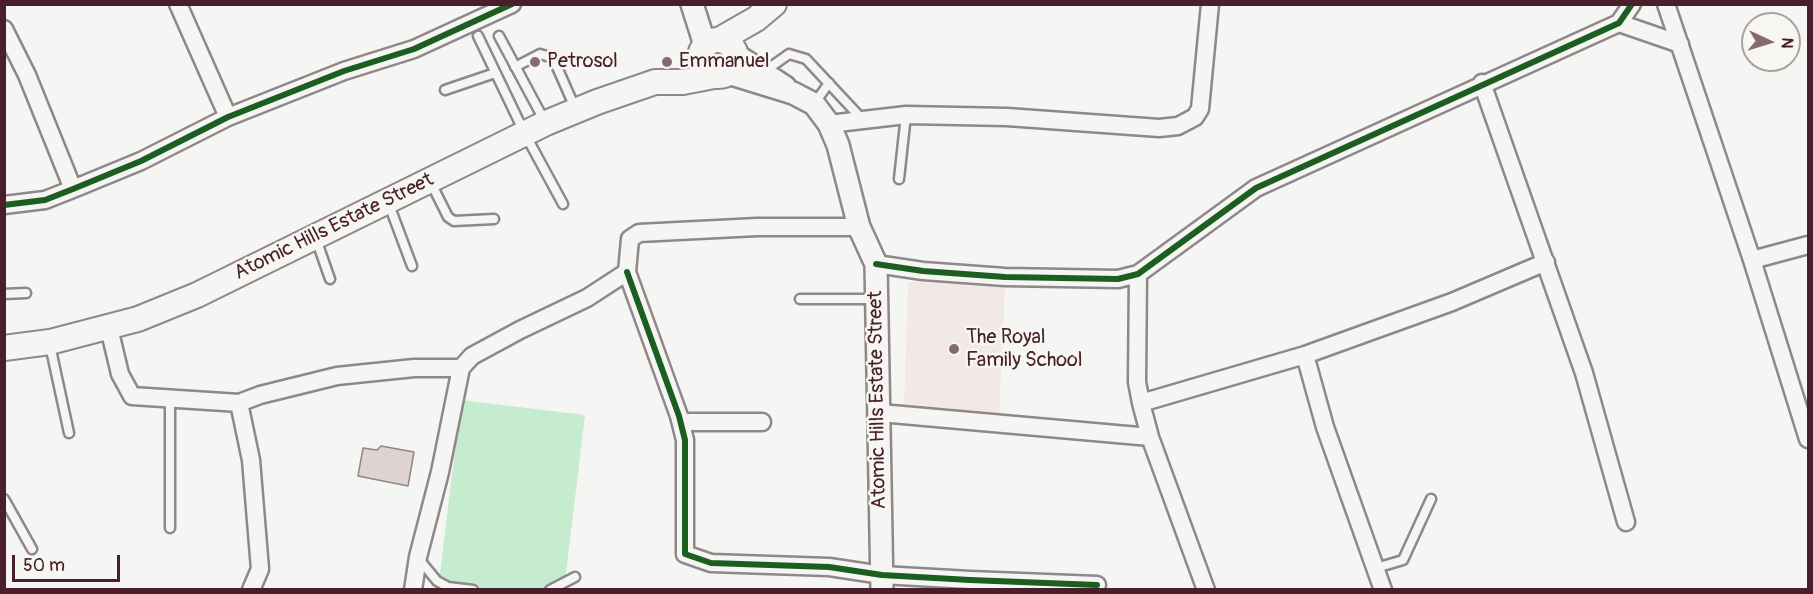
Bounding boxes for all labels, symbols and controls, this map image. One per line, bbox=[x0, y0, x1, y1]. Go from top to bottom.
north arrow bbox=[1741, 12, 1801, 72]
text: N bbox=[1777, 37, 1797, 49]
place label: Petrosol bbox=[547, 50, 618, 74]
place label: Emmanuel bbox=[679, 50, 770, 74]
marker: Petrosol bbox=[528, 55, 542, 69]
marker: Emmanuel bbox=[660, 55, 674, 69]
street label: Atomic Hills Estate Street bbox=[230, 168, 438, 286]
street label: Atomic Hills Estate Street bbox=[864, 290, 892, 510]
place label: The Royal Family School bbox=[966, 326, 1083, 373]
marker: The Royal Family School bbox=[947, 342, 961, 356]
scale bar bbox=[15, 543, 123, 581]
text: 50 m bbox=[23, 554, 65, 577]

